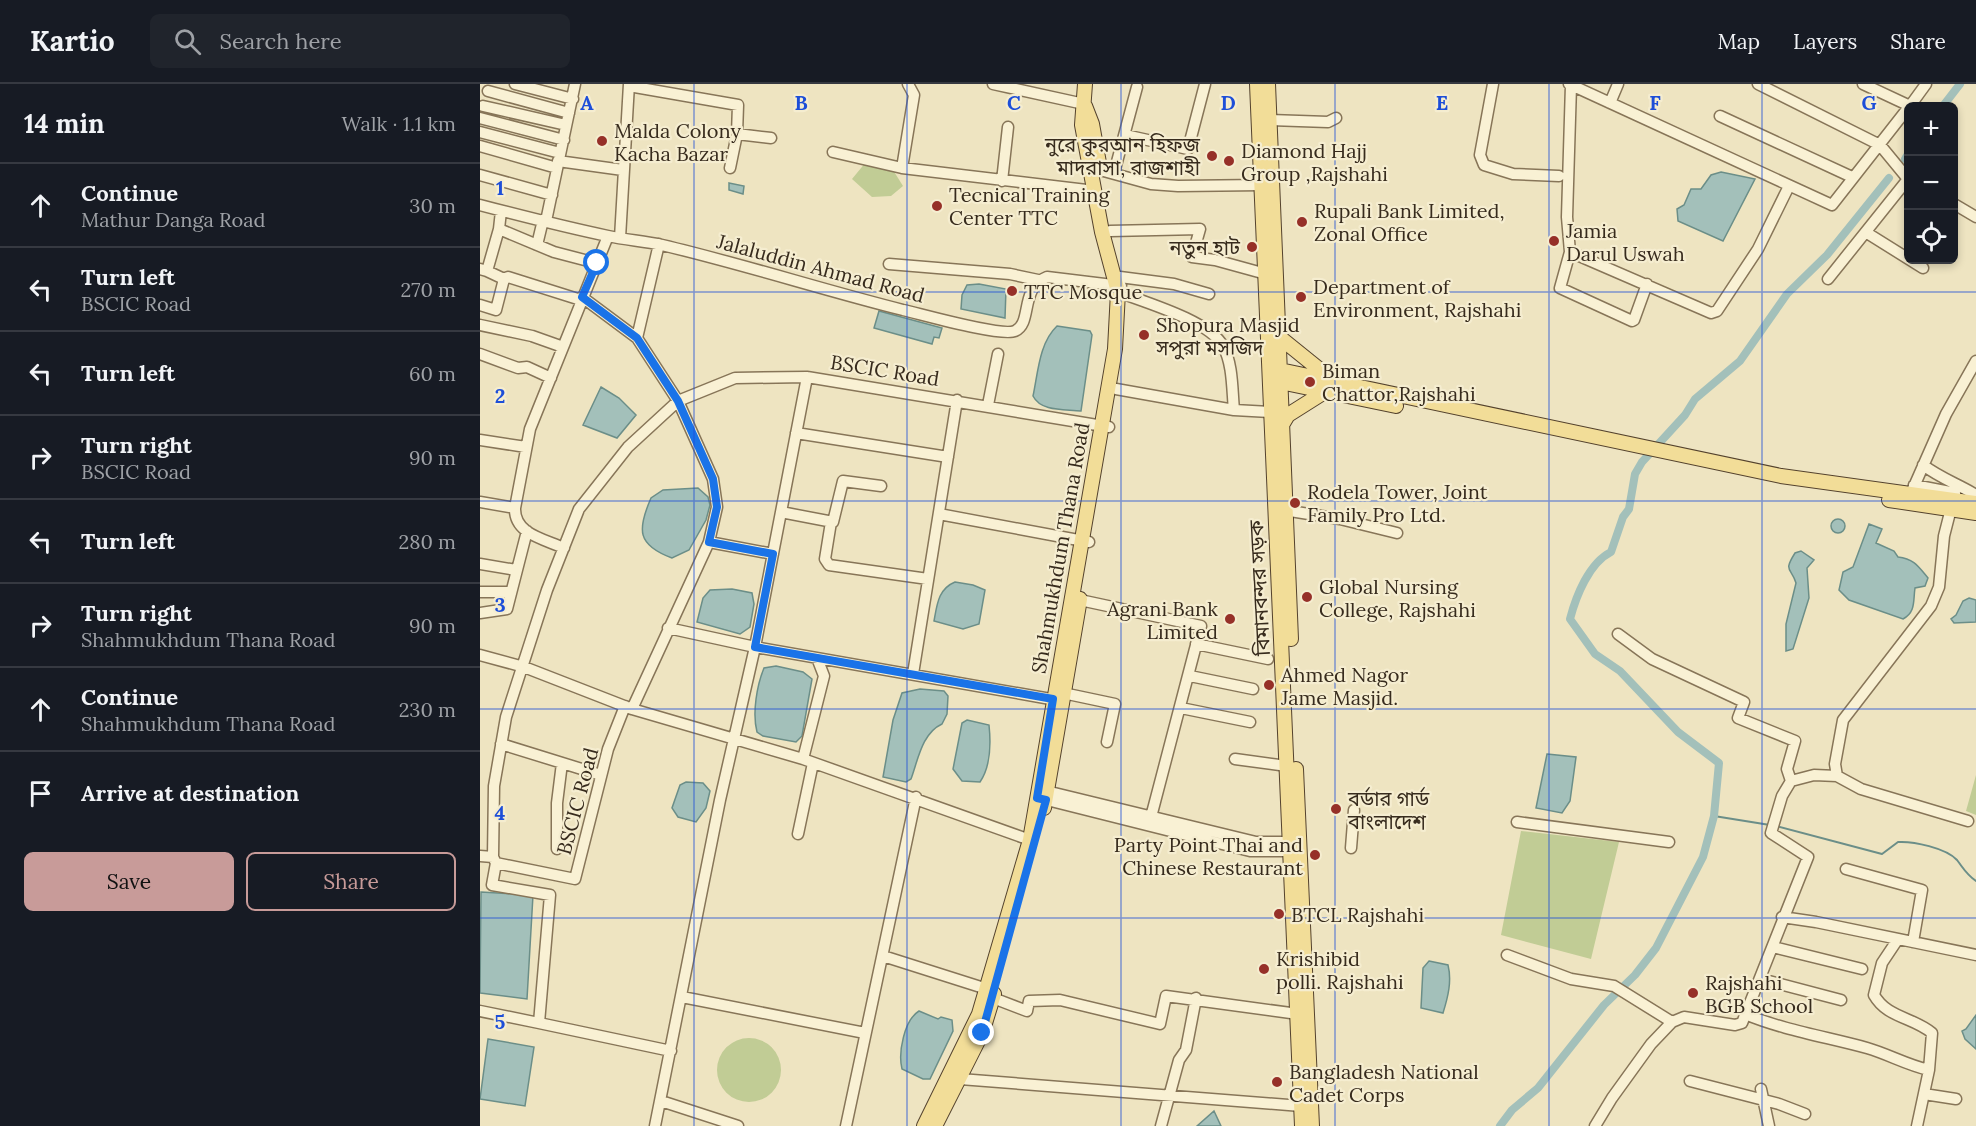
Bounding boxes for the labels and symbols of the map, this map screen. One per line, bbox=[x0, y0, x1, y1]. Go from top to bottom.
text: A bbox=[580, 90, 594, 115]
text: B bbox=[794, 90, 808, 115]
text: C bbox=[1007, 90, 1021, 115]
text: D bbox=[1220, 90, 1236, 115]
text: E bbox=[1436, 90, 1448, 115]
text: F bbox=[1649, 90, 1661, 115]
text: G bbox=[1861, 90, 1877, 115]
place label: Malda Colony Kacha Bazar bbox=[614, 118, 741, 166]
place label: নুরে কুরআন হিফজ মাদরাসা, রাজশাহী bbox=[1044, 132, 1201, 180]
marker: Malda Colony Kacha Bazar bbox=[595, 134, 609, 148]
place label: Diamond Hajj Group ,Rajshahi bbox=[1241, 138, 1388, 186]
marker: নুরে কুরআন হিফজ মাদরাসা, রাজশাহী bbox=[1205, 149, 1219, 163]
marker: Diamond Hajj Group ,Rajshahi bbox=[1222, 154, 1236, 168]
text: 1 bbox=[496, 175, 504, 200]
place label: Tecnical Training Center TTC bbox=[949, 182, 1110, 230]
place label: Rupali Bank Limited, Zonal Office bbox=[1314, 198, 1504, 246]
marker: Tecnical Training Center TTC bbox=[930, 199, 944, 213]
marker: Rupali Bank Limited, Zonal Office bbox=[1295, 215, 1309, 229]
place label: Jamia Darul Uswah bbox=[1565, 218, 1685, 266]
street label: Jalaluddin Ahmad Road bbox=[713, 228, 928, 308]
marker: Jamia Darul Uswah bbox=[1547, 234, 1561, 248]
place label: নতুন হাট bbox=[1169, 235, 1241, 260]
marker: নতুন হাট bbox=[1245, 240, 1259, 254]
route start bbox=[583, 249, 609, 275]
place label: Department of Environment, Rajshahi bbox=[1313, 274, 1521, 322]
place label: TTC Mosque bbox=[1024, 279, 1142, 304]
marker: TTC Mosque bbox=[1005, 284, 1019, 298]
marker: Department of Environment, Rajshahi bbox=[1294, 290, 1308, 304]
place label: Shopura Masjid সপুরা মসজিদ bbox=[1155, 312, 1300, 360]
marker: Shopura Masjid সপুরা মসজিদ bbox=[1137, 328, 1151, 342]
street label: BSCIC Road bbox=[829, 349, 941, 391]
place label: Biman Chattor,Rajshahi bbox=[1322, 358, 1476, 406]
marker: Biman Chattor,Rajshahi bbox=[1303, 375, 1317, 389]
text: 2 bbox=[495, 383, 505, 408]
street label: Shahmukhdum Thana Road bbox=[1026, 421, 1094, 675]
place label: Rodela Tower, Joint Family Pro Ltd. bbox=[1307, 479, 1488, 527]
marker: Rodela Tower, Joint Family Pro Ltd. bbox=[1288, 496, 1302, 510]
street label: বিমানবন্দর সড়ক bbox=[1243, 519, 1275, 657]
place label: Global Nursing College, Rajshahi bbox=[1319, 574, 1476, 622]
marker: Global Nursing College, Rajshahi bbox=[1300, 590, 1314, 604]
text: 3 bbox=[494, 592, 506, 617]
place label: Agrani Bank Limited bbox=[1106, 596, 1218, 644]
marker: Agrani Bank Limited bbox=[1223, 612, 1237, 626]
place label: Ahmed Nagor Jame Masjid. bbox=[1280, 662, 1408, 710]
marker: Ahmed Nagor Jame Masjid. bbox=[1262, 678, 1276, 692]
street label: BSCIC Road bbox=[551, 745, 603, 857]
place label: বর্ডার গার্ড বাংলাদেশ bbox=[1347, 786, 1430, 834]
text: 4 bbox=[495, 800, 506, 825]
marker: বর্ডার গার্ড বাংলাদেশ bbox=[1329, 802, 1343, 816]
place label: Party Point Thai and Chinese Restaurant bbox=[1114, 832, 1303, 880]
marker: Party Point Thai and Chinese Restaurant bbox=[1308, 848, 1322, 862]
place label: BTCL Rajshahi bbox=[1291, 902, 1424, 927]
marker: BTCL Rajshahi bbox=[1272, 907, 1286, 921]
place label: Krishibid polli. Rajshahi bbox=[1276, 946, 1404, 994]
marker: Krishibid polli. Rajshahi bbox=[1257, 962, 1271, 976]
place label: Rajshahi BGB School bbox=[1705, 970, 1813, 1018]
marker: Rajshahi BGB School bbox=[1686, 986, 1700, 1000]
text: 5 bbox=[495, 1009, 506, 1034]
route end bbox=[968, 1019, 994, 1045]
place label: Bangladesh National Cadet Corps bbox=[1289, 1059, 1479, 1107]
marker: Bangladesh National Cadet Corps bbox=[1270, 1075, 1284, 1089]

